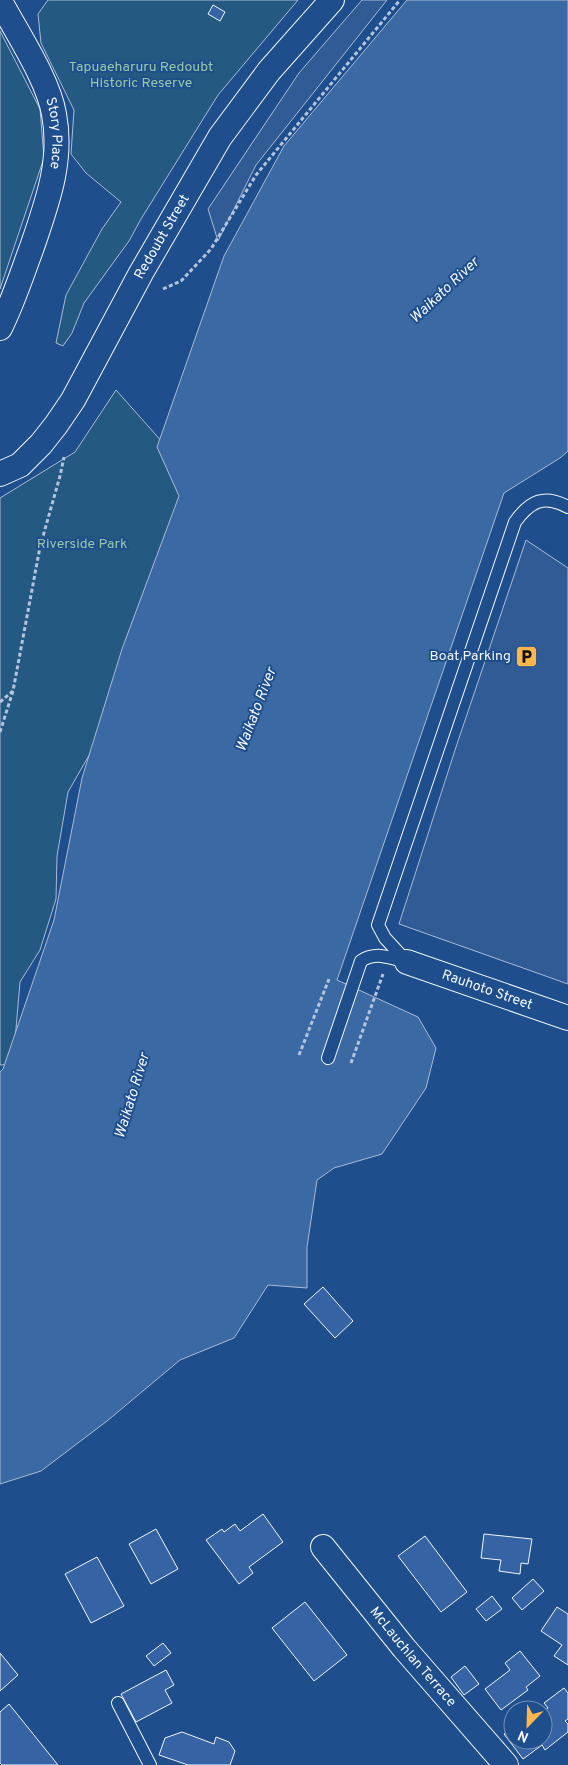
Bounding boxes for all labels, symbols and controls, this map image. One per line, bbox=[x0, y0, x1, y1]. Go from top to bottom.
park label: Tapuaeharuru Redoubt Historic Reserve bbox=[69, 59, 213, 92]
street label: Story Place bbox=[42, 95, 65, 170]
street label: Redoubt Street bbox=[131, 191, 193, 282]
water label: Waikato River bbox=[406, 253, 485, 328]
park label: Riverside Park bbox=[37, 536, 127, 553]
parking icon: Boat Parking bbox=[515, 644, 539, 668]
place label: Boat Parking bbox=[430, 648, 511, 665]
water label: Waikato River bbox=[232, 664, 282, 755]
street label: Rauhoto Street bbox=[440, 966, 535, 1014]
water label: Waikato River bbox=[111, 1050, 155, 1141]
street label: McLauchlan Terrace bbox=[366, 1604, 460, 1710]
north arrow bbox=[503, 1700, 553, 1750]
text: N bbox=[516, 1726, 531, 1745]

